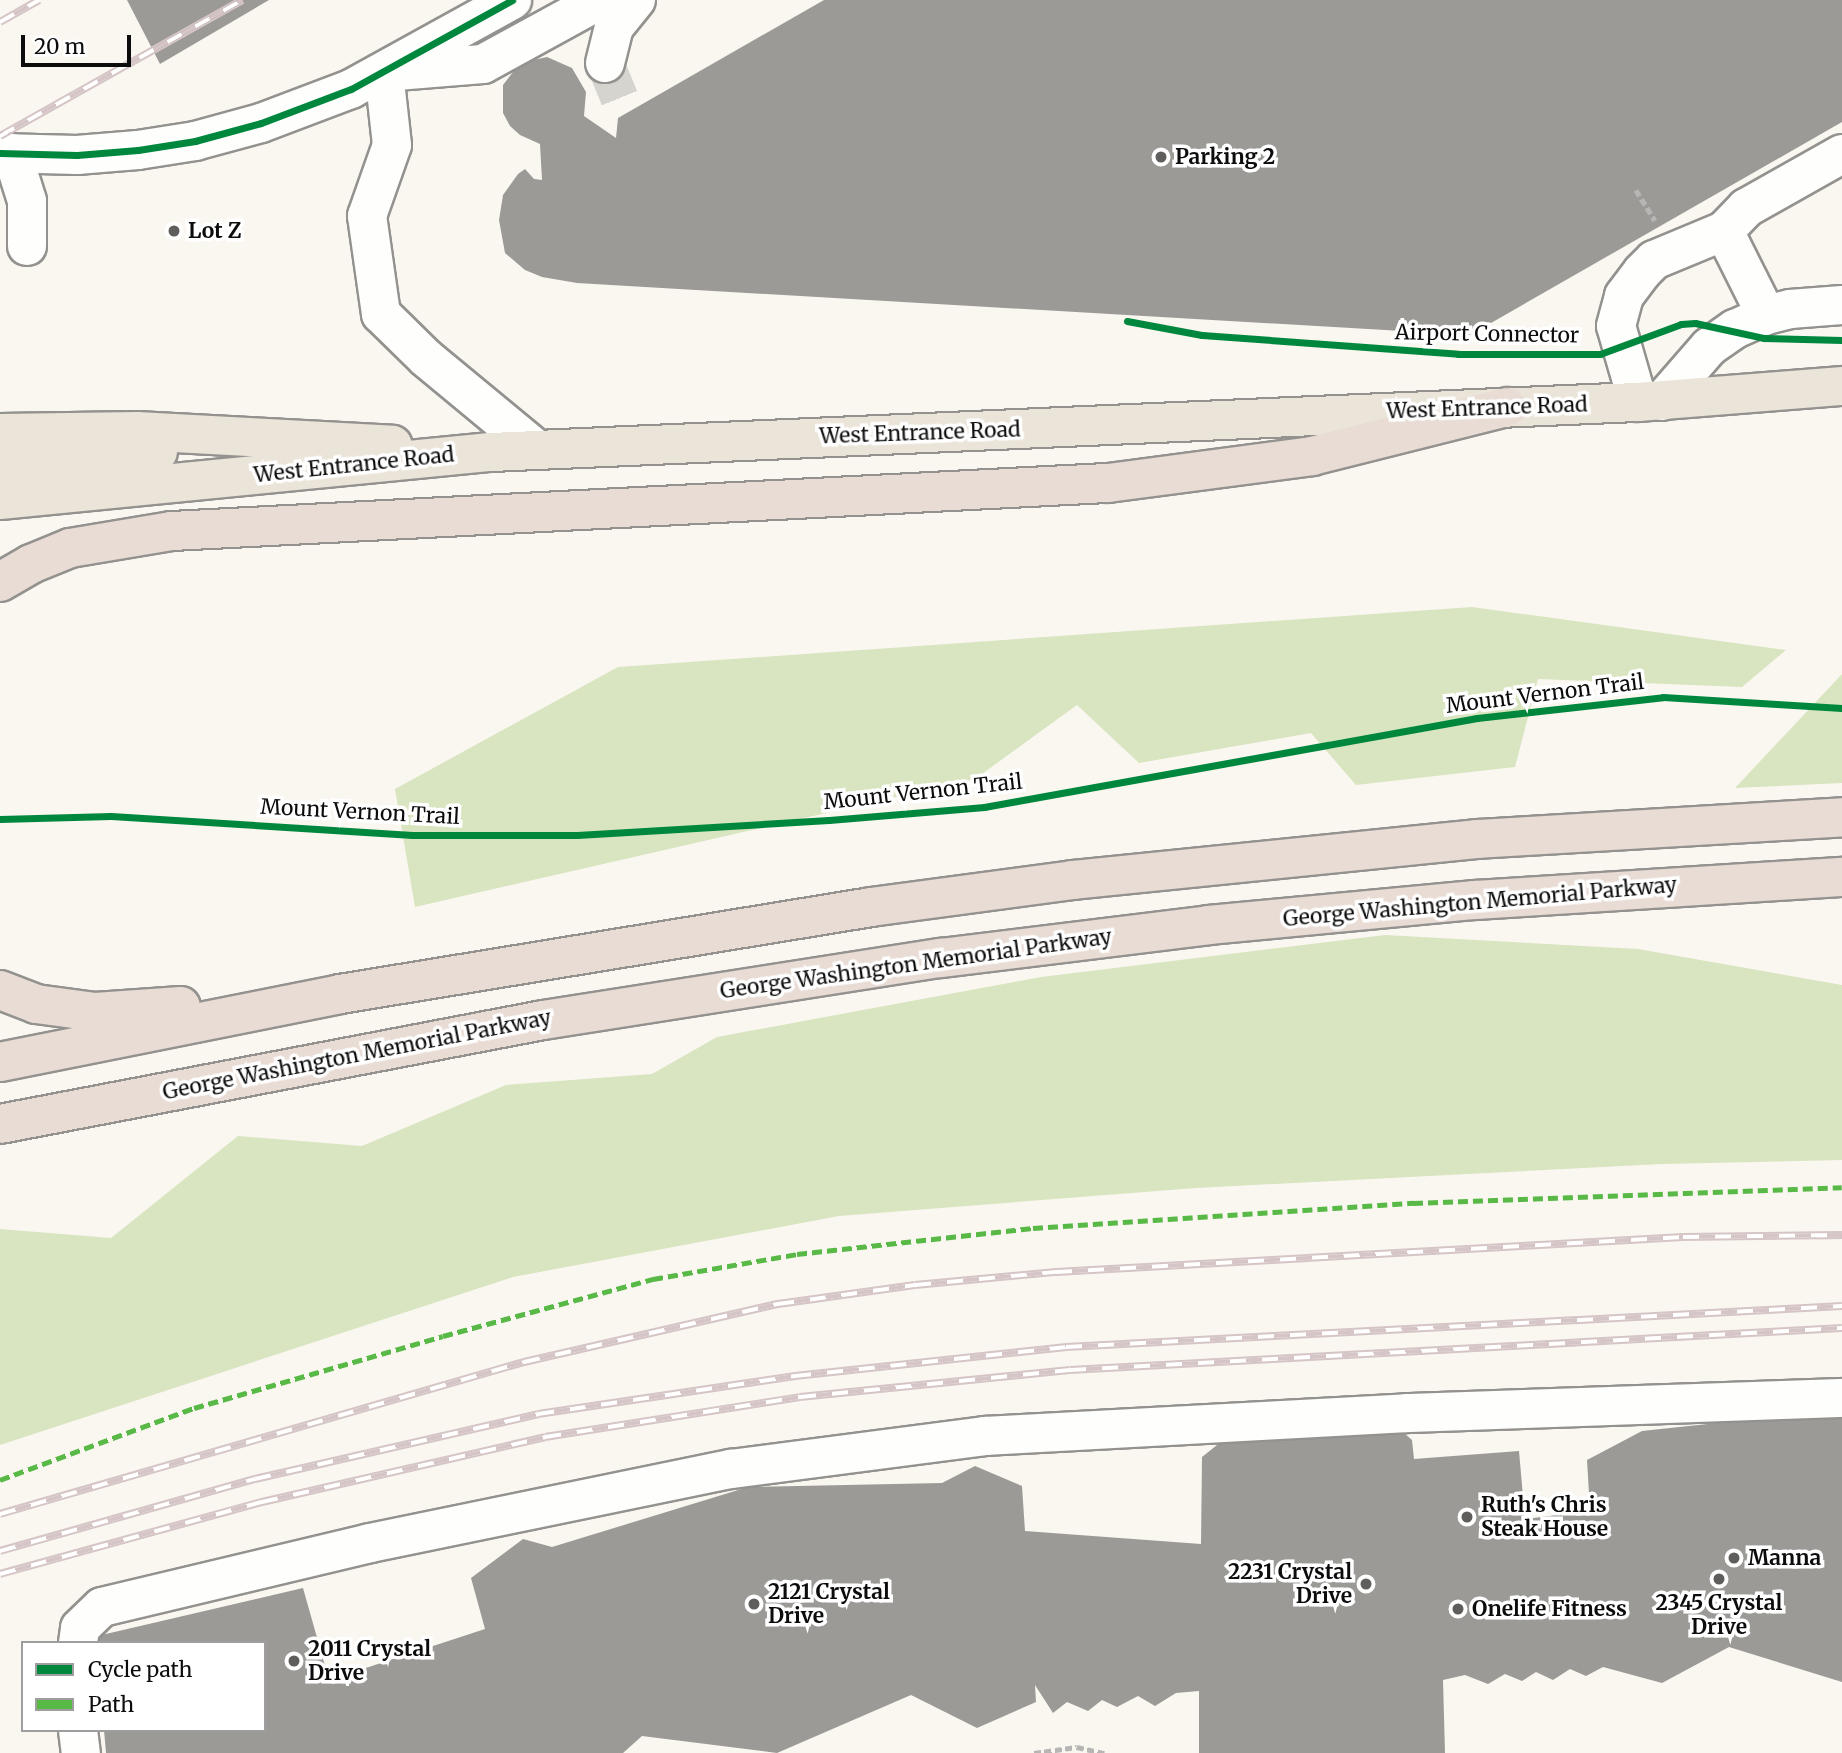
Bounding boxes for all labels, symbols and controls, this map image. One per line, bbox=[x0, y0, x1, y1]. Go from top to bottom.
scale bar bbox=[24, 21, 135, 65]
text: 20 m bbox=[34, 33, 85, 60]
place label: Parking 2 bbox=[1175, 144, 1275, 170]
marker: Parking 2 bbox=[1153, 149, 1169, 165]
place label: Lot Z bbox=[188, 218, 241, 244]
marker: Lot Z bbox=[166, 223, 182, 239]
street label: Airport Connector bbox=[1395, 320, 1579, 348]
street label: West Entrance Road bbox=[1386, 392, 1588, 424]
street label: West Entrance Road bbox=[819, 417, 1021, 449]
street label: West Entrance Road bbox=[252, 442, 456, 488]
street label: Mount Vernon Trail bbox=[1445, 669, 1645, 719]
street label: Mount Vernon Trail bbox=[823, 769, 1023, 815]
street label: Mount Vernon Trail bbox=[260, 794, 460, 830]
street label: George Washington Memorial Parkway bbox=[1282, 872, 1678, 932]
street label: George Washington Memorial Parkway bbox=[719, 924, 1113, 1004]
street label: George Washington Memorial Parkway bbox=[161, 1005, 553, 1105]
place label: Ruth's Chris Steak House bbox=[1481, 1492, 1608, 1542]
marker: Ruth's Chris Steak House bbox=[1459, 1509, 1475, 1525]
place label: Manna bbox=[1748, 1545, 1821, 1571]
marker: Manna bbox=[1726, 1550, 1742, 1566]
place label: 2231 Crystal Drive bbox=[1228, 1559, 1352, 1609]
marker: 2345 Crystal Drive bbox=[1711, 1571, 1727, 1587]
marker: 2231 Crystal Drive bbox=[1358, 1576, 1374, 1592]
place label: 2121 Crystal Drive bbox=[768, 1579, 890, 1629]
place label: 2345 Crystal Drive bbox=[1656, 1590, 1782, 1640]
marker: 2121 Crystal Drive bbox=[746, 1596, 762, 1612]
place label: Onelife Fitness bbox=[1472, 1596, 1627, 1622]
marker: Onelife Fitness bbox=[1450, 1601, 1466, 1617]
place label: 2011 Crystal Drive bbox=[308, 1636, 431, 1686]
legend bbox=[21, 1641, 266, 1732]
marker: 2011 Crystal Drive bbox=[286, 1653, 302, 1669]
text: Cycle path bbox=[88, 1656, 192, 1683]
text: Path bbox=[88, 1691, 134, 1718]

